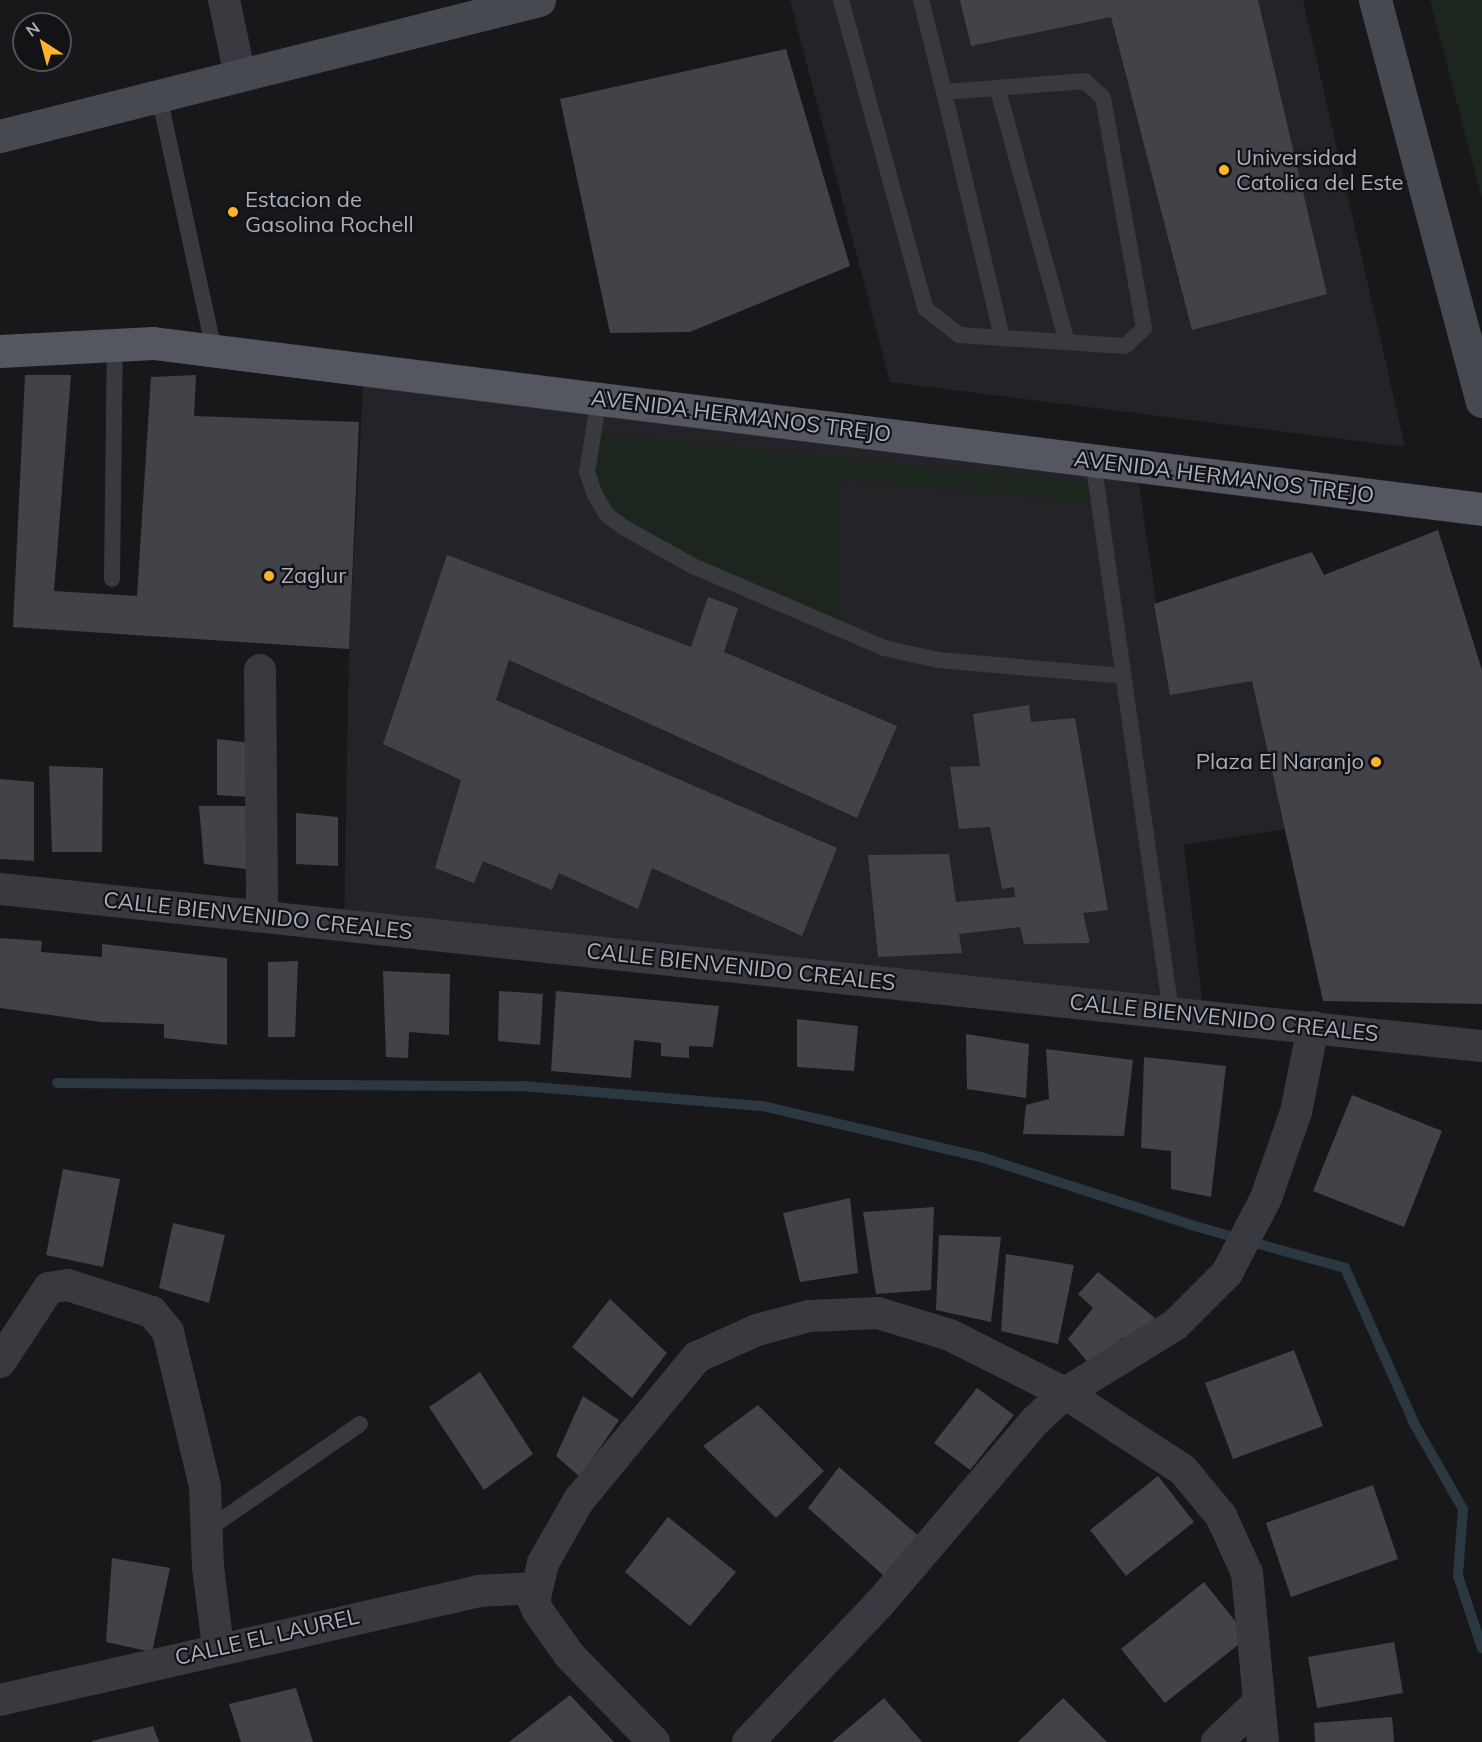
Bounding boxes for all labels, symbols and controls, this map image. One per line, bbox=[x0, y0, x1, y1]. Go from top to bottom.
north arrow bbox=[12, 12, 72, 72]
text: N bbox=[22, 17, 43, 41]
place label: Universidad Catolica del Este bbox=[1236, 144, 1404, 196]
marker: Universidad Catolica del Este bbox=[1217, 163, 1231, 177]
place label: Estacion de Gasolina Rochell bbox=[245, 186, 414, 237]
marker: Estacion de Gasolina Rochell bbox=[226, 205, 240, 219]
street label: AVENIDA HERMANOS TREJO bbox=[589, 384, 893, 448]
street label: AVENIDA HERMANOS TREJO bbox=[1072, 445, 1376, 509]
place label: Zaglur bbox=[281, 563, 346, 589]
marker: Zaglur bbox=[262, 569, 276, 583]
place label: Plaza El Naranjo bbox=[1196, 749, 1364, 775]
marker: Plaza El Naranjo bbox=[1369, 755, 1383, 769]
street label: CALLE BIENVENIDO CREALES bbox=[102, 887, 414, 945]
street label: CALLE BIENVENIDO CREALES bbox=[585, 938, 897, 996]
street label: CALLE BIENVENIDO CREALES bbox=[1068, 989, 1380, 1047]
street label: CALLE EL LAUREL bbox=[172, 1603, 362, 1671]

